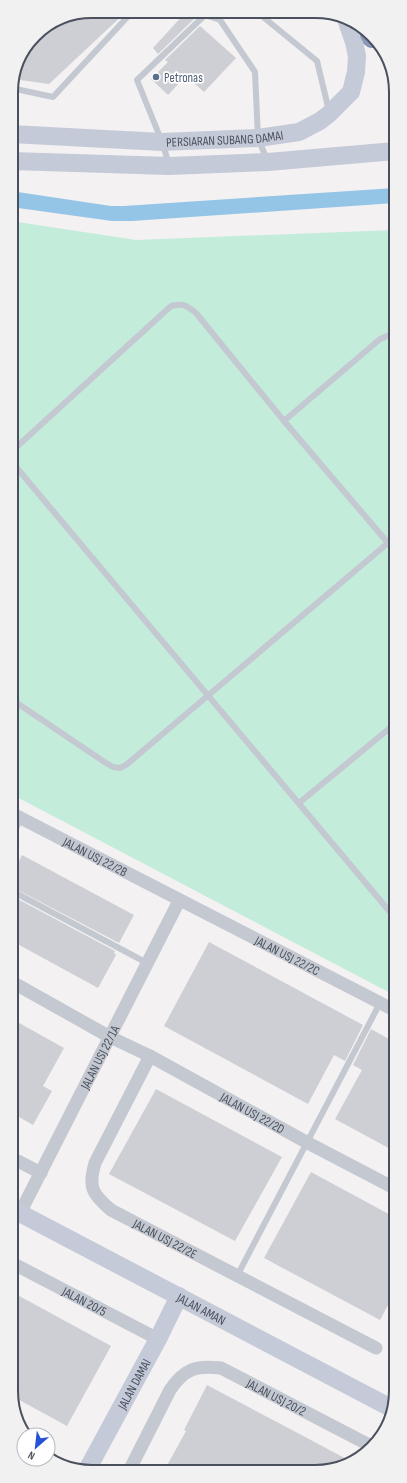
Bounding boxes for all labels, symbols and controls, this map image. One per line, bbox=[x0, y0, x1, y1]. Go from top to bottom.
place label: Petronas bbox=[164, 70, 203, 86]
marker: Petronas bbox=[151, 72, 161, 82]
street label: PERSIARAN SUBANG DAMAI bbox=[166, 127, 284, 151]
street label: JALAN USJ 22/2B bbox=[59, 834, 130, 881]
street label: JALAN USJ 22/2C bbox=[251, 932, 322, 979]
street label: JALAN USJ 22/1A bbox=[77, 1023, 123, 1093]
street label: JALAN USJ 22/2D bbox=[216, 1089, 287, 1138]
street label: JALAN USJ 22/2E bbox=[129, 1215, 200, 1262]
street label: JALAN 20/5 bbox=[59, 1283, 109, 1320]
street label: JALAN AMAN bbox=[173, 1289, 228, 1329]
street label: JALAN DAMAI bbox=[114, 1356, 155, 1413]
street label: JALAN USJ 20/2 bbox=[243, 1375, 308, 1420]
north arrow bbox=[16, 1427, 56, 1467]
text: N bbox=[26, 1448, 37, 1463]

